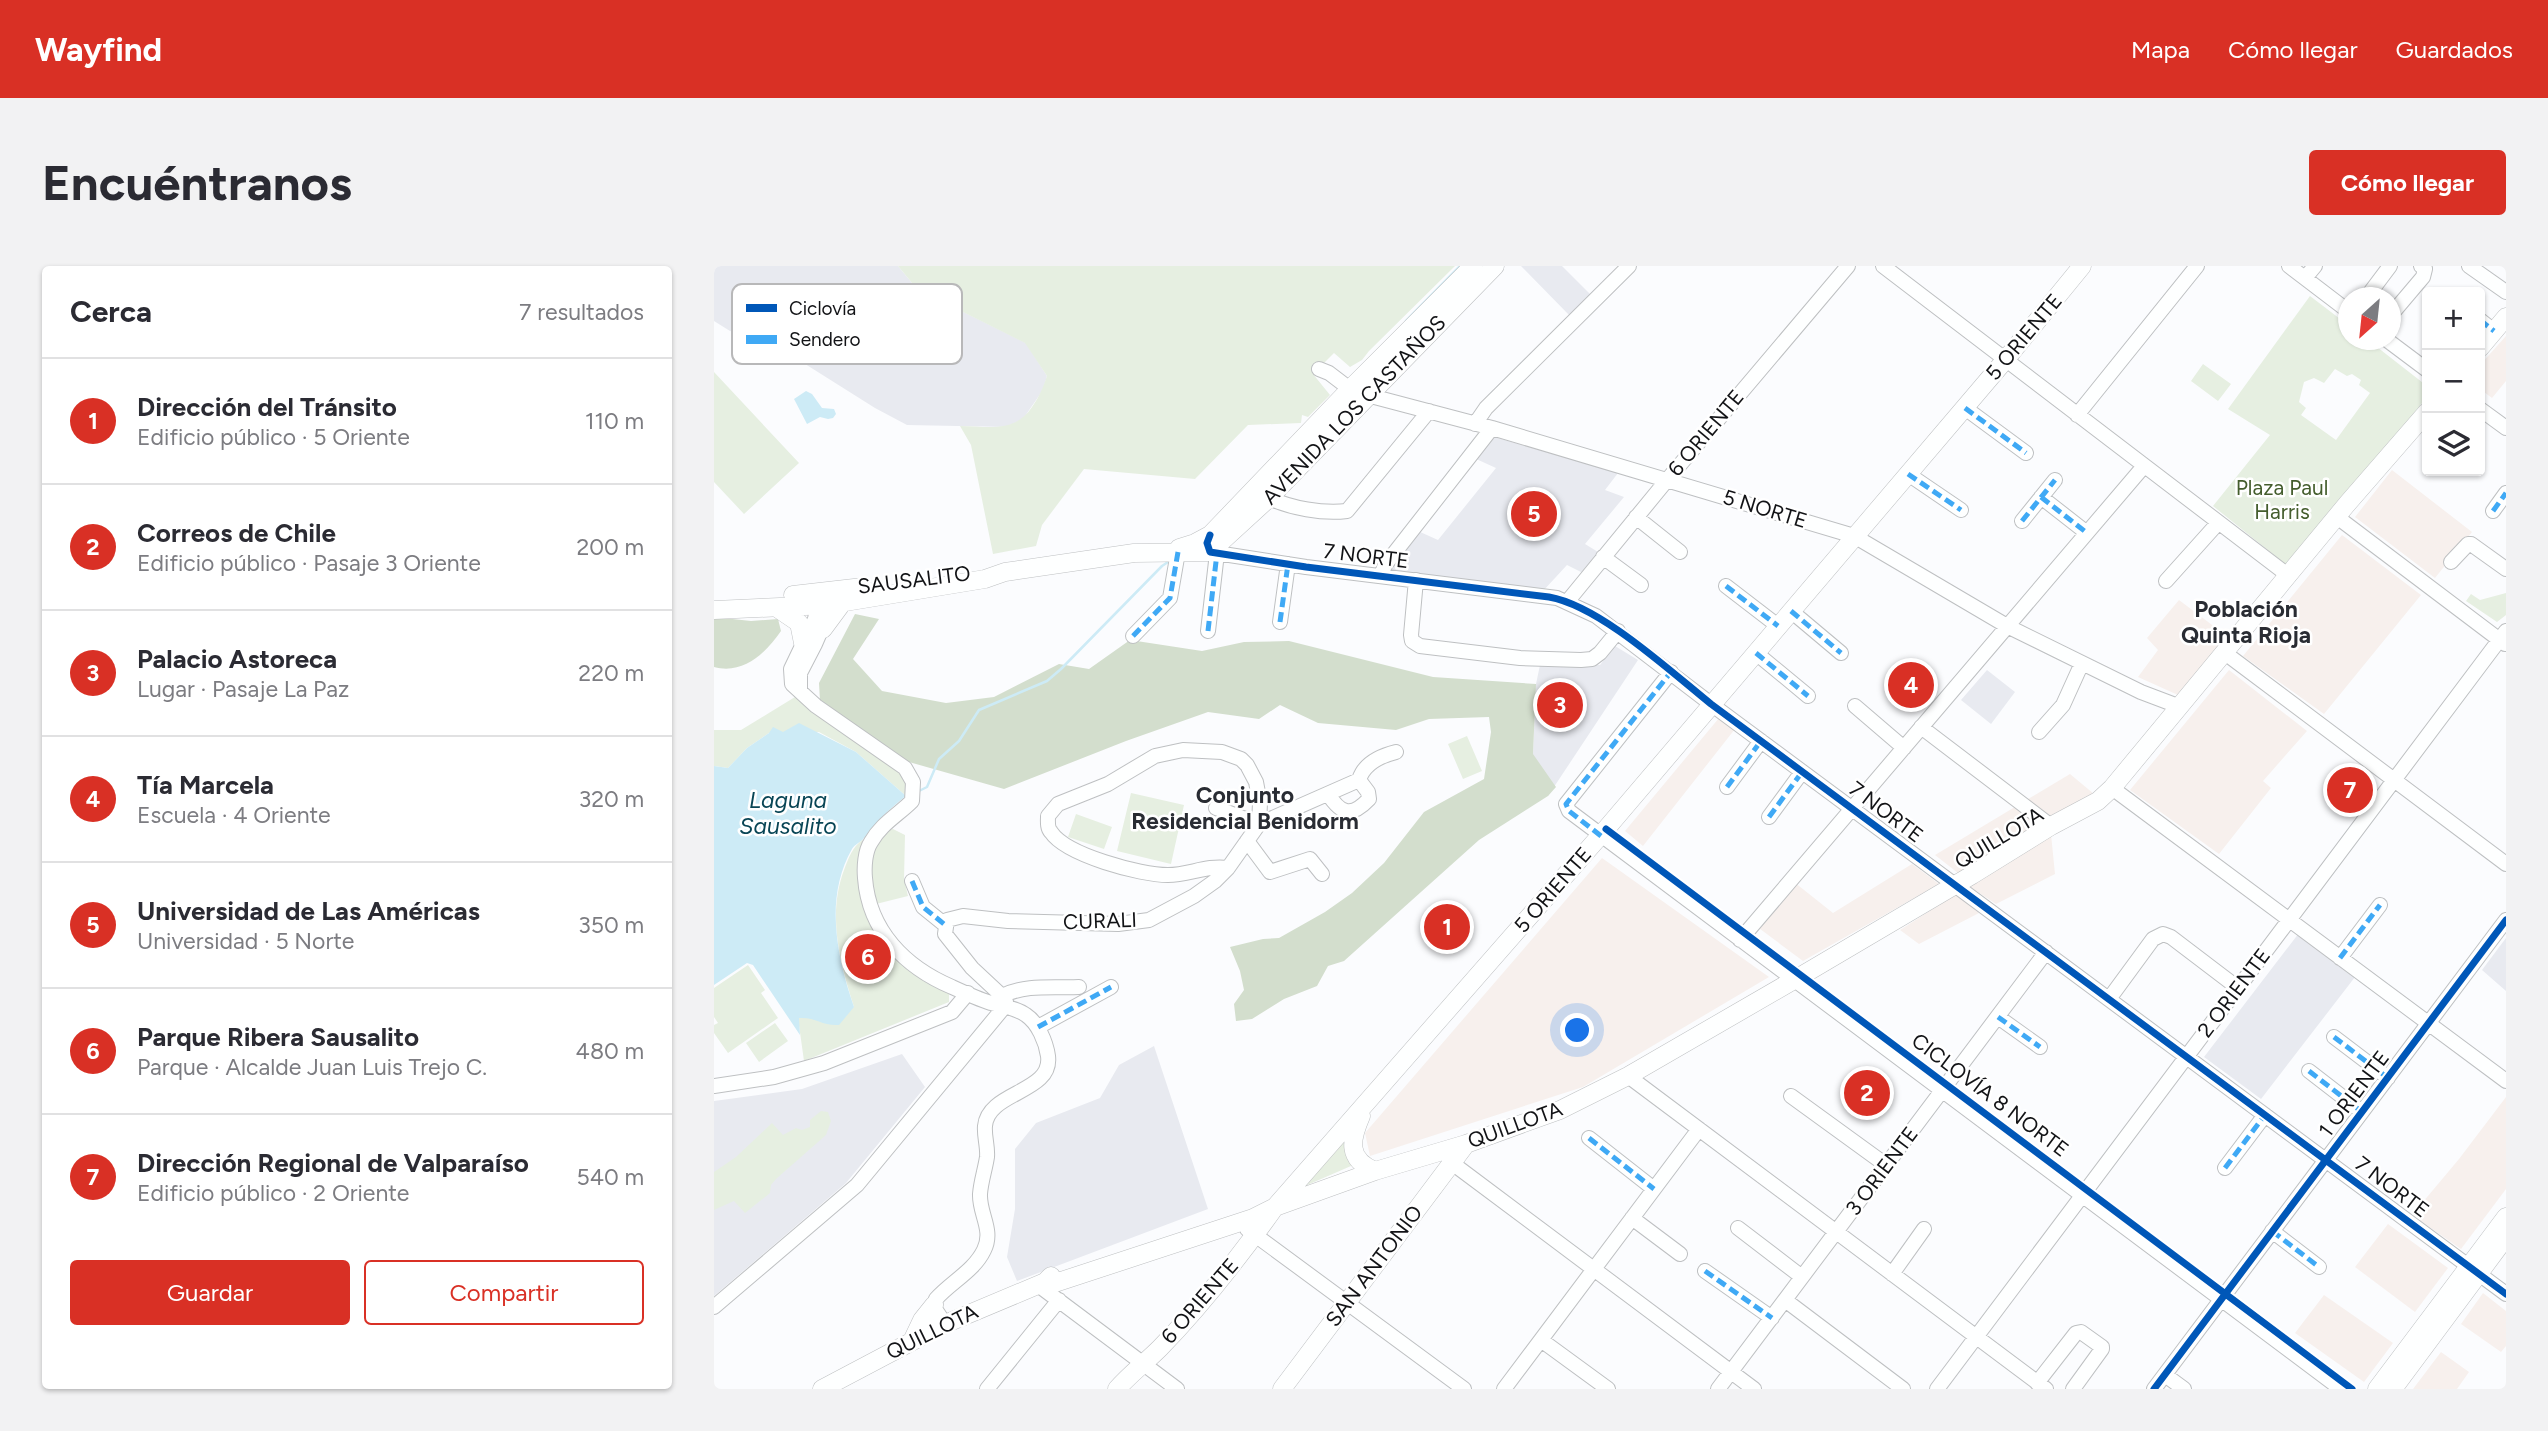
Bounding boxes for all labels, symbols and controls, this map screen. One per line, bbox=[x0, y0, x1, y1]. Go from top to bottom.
text: Wayfind bbox=[35, 30, 162, 69]
text: Mapa bbox=[2131, 35, 2190, 64]
text: Cómo llegar bbox=[2228, 35, 2358, 64]
text: Guardados bbox=[2396, 35, 2513, 64]
button: Cómo llegar bbox=[2309, 150, 2506, 215]
text: Encuéntranos bbox=[42, 153, 352, 212]
legend bbox=[732, 284, 962, 364]
north arrow bbox=[2338, 287, 2401, 350]
map controls bbox=[2422, 287, 2485, 476]
button: + bbox=[2422, 287, 2485, 350]
street label: 5 ORIENTE bbox=[1980, 288, 2067, 385]
text: Cerca bbox=[70, 293, 152, 330]
text: Ciclovía bbox=[789, 297, 856, 320]
text: 7 resultados bbox=[519, 298, 644, 326]
street label: AVENIDA LOS CASTAÑOS bbox=[1257, 310, 1451, 509]
text: Sendero bbox=[789, 328, 861, 351]
button: − bbox=[2422, 350, 2485, 413]
street label: 6 ORIENTE bbox=[1662, 384, 1749, 481]
text: Dirección del Tránsito bbox=[137, 391, 397, 423]
text: 1 bbox=[88, 407, 98, 435]
text: 110 m bbox=[585, 407, 644, 435]
button: layers bbox=[2422, 413, 2485, 476]
text: Edificio público · 5 Oriente bbox=[137, 423, 410, 451]
park label: Plaza Paul Harris bbox=[2236, 475, 2328, 524]
street label: 5 NORTE bbox=[1720, 484, 1810, 533]
pin: 5 bbox=[1511, 488, 1557, 540]
text: Correos de Chile bbox=[137, 517, 336, 549]
text: 2 bbox=[86, 533, 100, 561]
text: 200 m bbox=[576, 533, 644, 561]
street label: 7 NORTE bbox=[1322, 538, 1410, 573]
text: Edificio público · Pasaje 3 Oriente bbox=[137, 549, 481, 577]
street label: SAUSALITO bbox=[856, 560, 972, 599]
district label: Población Quinta Rioja bbox=[2181, 595, 2311, 649]
text: Palacio Astoreca bbox=[137, 643, 337, 675]
text: 3 bbox=[87, 659, 99, 687]
text: 220 m bbox=[578, 659, 644, 687]
pin: 4 bbox=[1888, 659, 1934, 711]
text: Lugar · Pasaje La Paz bbox=[137, 675, 349, 703]
pin: 3 bbox=[1537, 679, 1583, 731]
pin: 7 bbox=[2327, 764, 2373, 816]
text: Tía Marcela bbox=[137, 769, 274, 801]
street label: 7 NORTE bbox=[1844, 776, 1928, 847]
district label: Conjunto Residencial Benidorm bbox=[1131, 781, 1359, 835]
text: 4 bbox=[86, 785, 100, 813]
text: 320 m bbox=[579, 785, 644, 813]
water label: Laguna Sausalito bbox=[739, 786, 837, 840]
text: Escuela · 4 Oriente bbox=[137, 801, 331, 829]
street label: QUILLOTA bbox=[1950, 801, 2048, 874]
street label: 5 ORIENTE bbox=[1509, 842, 1597, 938]
text: Universidad de Las Américas bbox=[137, 895, 480, 927]
pin: 1 bbox=[1424, 901, 1470, 953]
street label: CURALI bbox=[1063, 907, 1137, 934]
text: 5 bbox=[86, 911, 100, 939]
text: 350 m bbox=[578, 911, 644, 939]
text: Universidad · 5 Norte bbox=[137, 927, 354, 955]
pin: 6 bbox=[845, 931, 891, 983]
street label: 2 ORIENTE bbox=[2192, 943, 2275, 1042]
your location bbox=[1560, 1013, 1594, 1047]
text: Parque Ribera Sausalito bbox=[137, 1021, 419, 1053]
street label: CICLOVÍA 8 NORTE bbox=[1907, 1027, 2074, 1162]
text: 6 bbox=[86, 1037, 100, 1065]
text: 480 m bbox=[576, 1037, 644, 1065]
street label: 1 ORIENTE bbox=[2313, 1046, 2394, 1142]
text: Parque · Alcalde Juan Luis Trejo C. bbox=[137, 1053, 487, 1081]
pin: 2 bbox=[1844, 1067, 1890, 1119]
street label: QUILLOTA bbox=[1464, 1096, 1566, 1153]
street label: 3 ORIENTE bbox=[1840, 1121, 1923, 1220]
text: Dirección Regional de Valparaíso bbox=[137, 1147, 529, 1179]
street label: 7 NORTE bbox=[2350, 1151, 2434, 1222]
text: 7 bbox=[87, 1163, 99, 1191]
text: 540 m bbox=[576, 1163, 644, 1191]
text: Edificio público · 2 Oriente bbox=[137, 1179, 409, 1207]
street label: SAN ANTONIO bbox=[1320, 1200, 1427, 1331]
street label: 6 ORIENTE bbox=[1156, 1253, 1243, 1348]
button: Guardar bbox=[70, 1260, 350, 1325]
button: Compartir bbox=[364, 1260, 644, 1325]
street label: QUILLOTA bbox=[882, 1299, 982, 1364]

